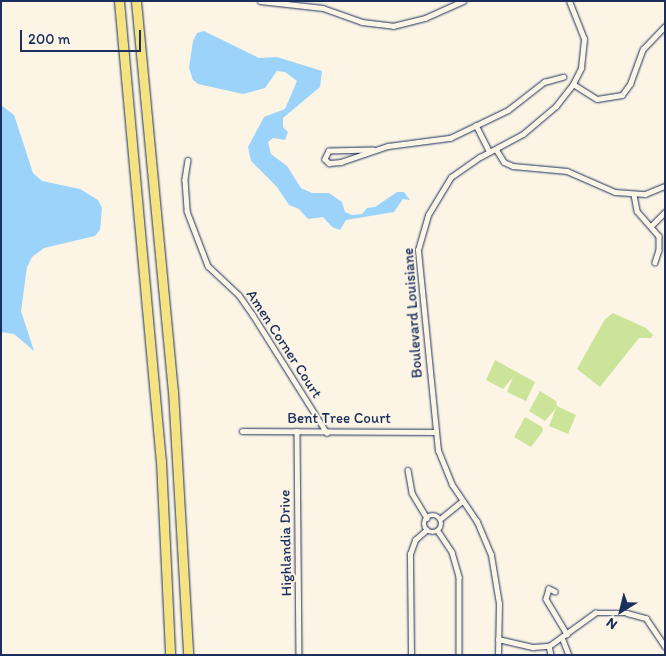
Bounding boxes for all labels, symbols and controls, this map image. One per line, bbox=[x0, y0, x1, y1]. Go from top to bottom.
scale bar bbox=[22, 20, 144, 52]
text: 200 m bbox=[28, 30, 70, 48]
street label: Boulevard Louisiane bbox=[399, 248, 427, 378]
street label: Amen Corner Court bbox=[242, 286, 326, 402]
street label: Bent Tree Court bbox=[288, 410, 390, 428]
street label: Highlandia Drive bbox=[276, 490, 296, 596]
north arrow bbox=[596, 586, 646, 636]
text: N bbox=[603, 614, 621, 633]

